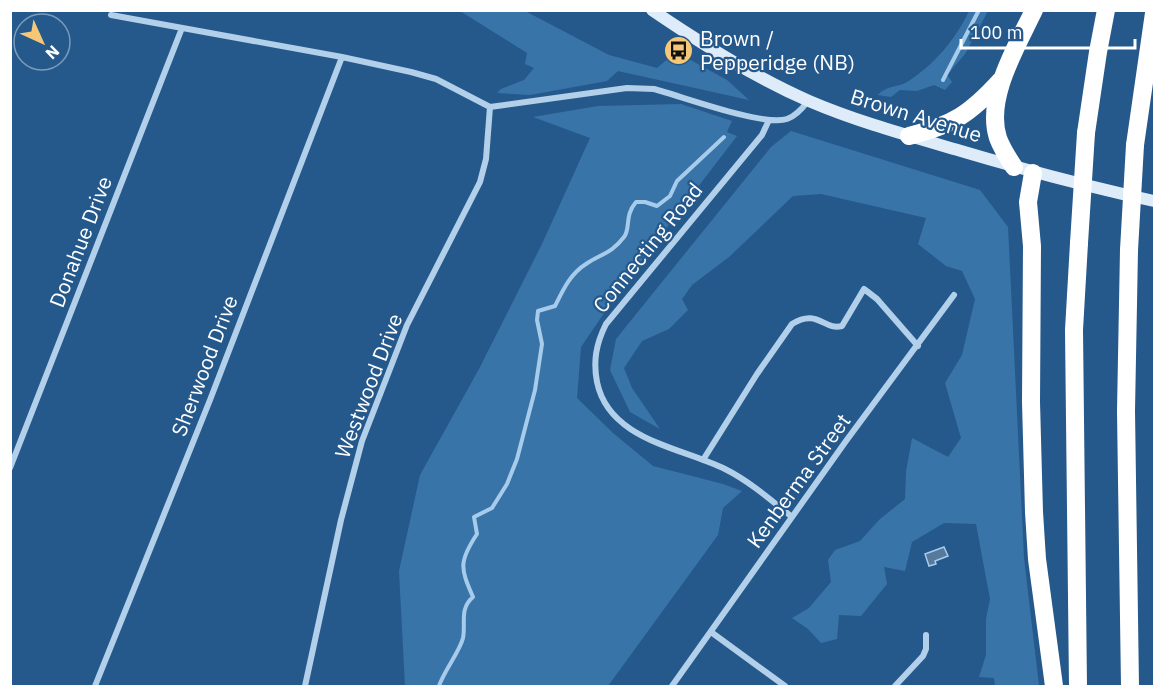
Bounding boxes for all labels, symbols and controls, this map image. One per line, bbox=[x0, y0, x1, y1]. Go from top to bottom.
north arrow bbox=[12, 12, 72, 72]
scale bar bbox=[961, 12, 1135, 50]
text: 100 m bbox=[970, 21, 1022, 44]
place label: Brown / Pepperidge (NB) bbox=[700, 24, 855, 76]
bus stop icon: Brown / Pepperidge (NB) bbox=[663, 35, 695, 67]
text: N bbox=[41, 41, 64, 64]
street label: Brown Avenue bbox=[847, 82, 985, 148]
street label: Donahue Drive bbox=[42, 172, 118, 311]
street label: Connecting Road bbox=[586, 177, 708, 318]
street label: Sherwood Drive bbox=[164, 291, 244, 440]
street label: Westwood Drive bbox=[328, 309, 409, 462]
street label: Kenberma Street bbox=[740, 408, 856, 553]

